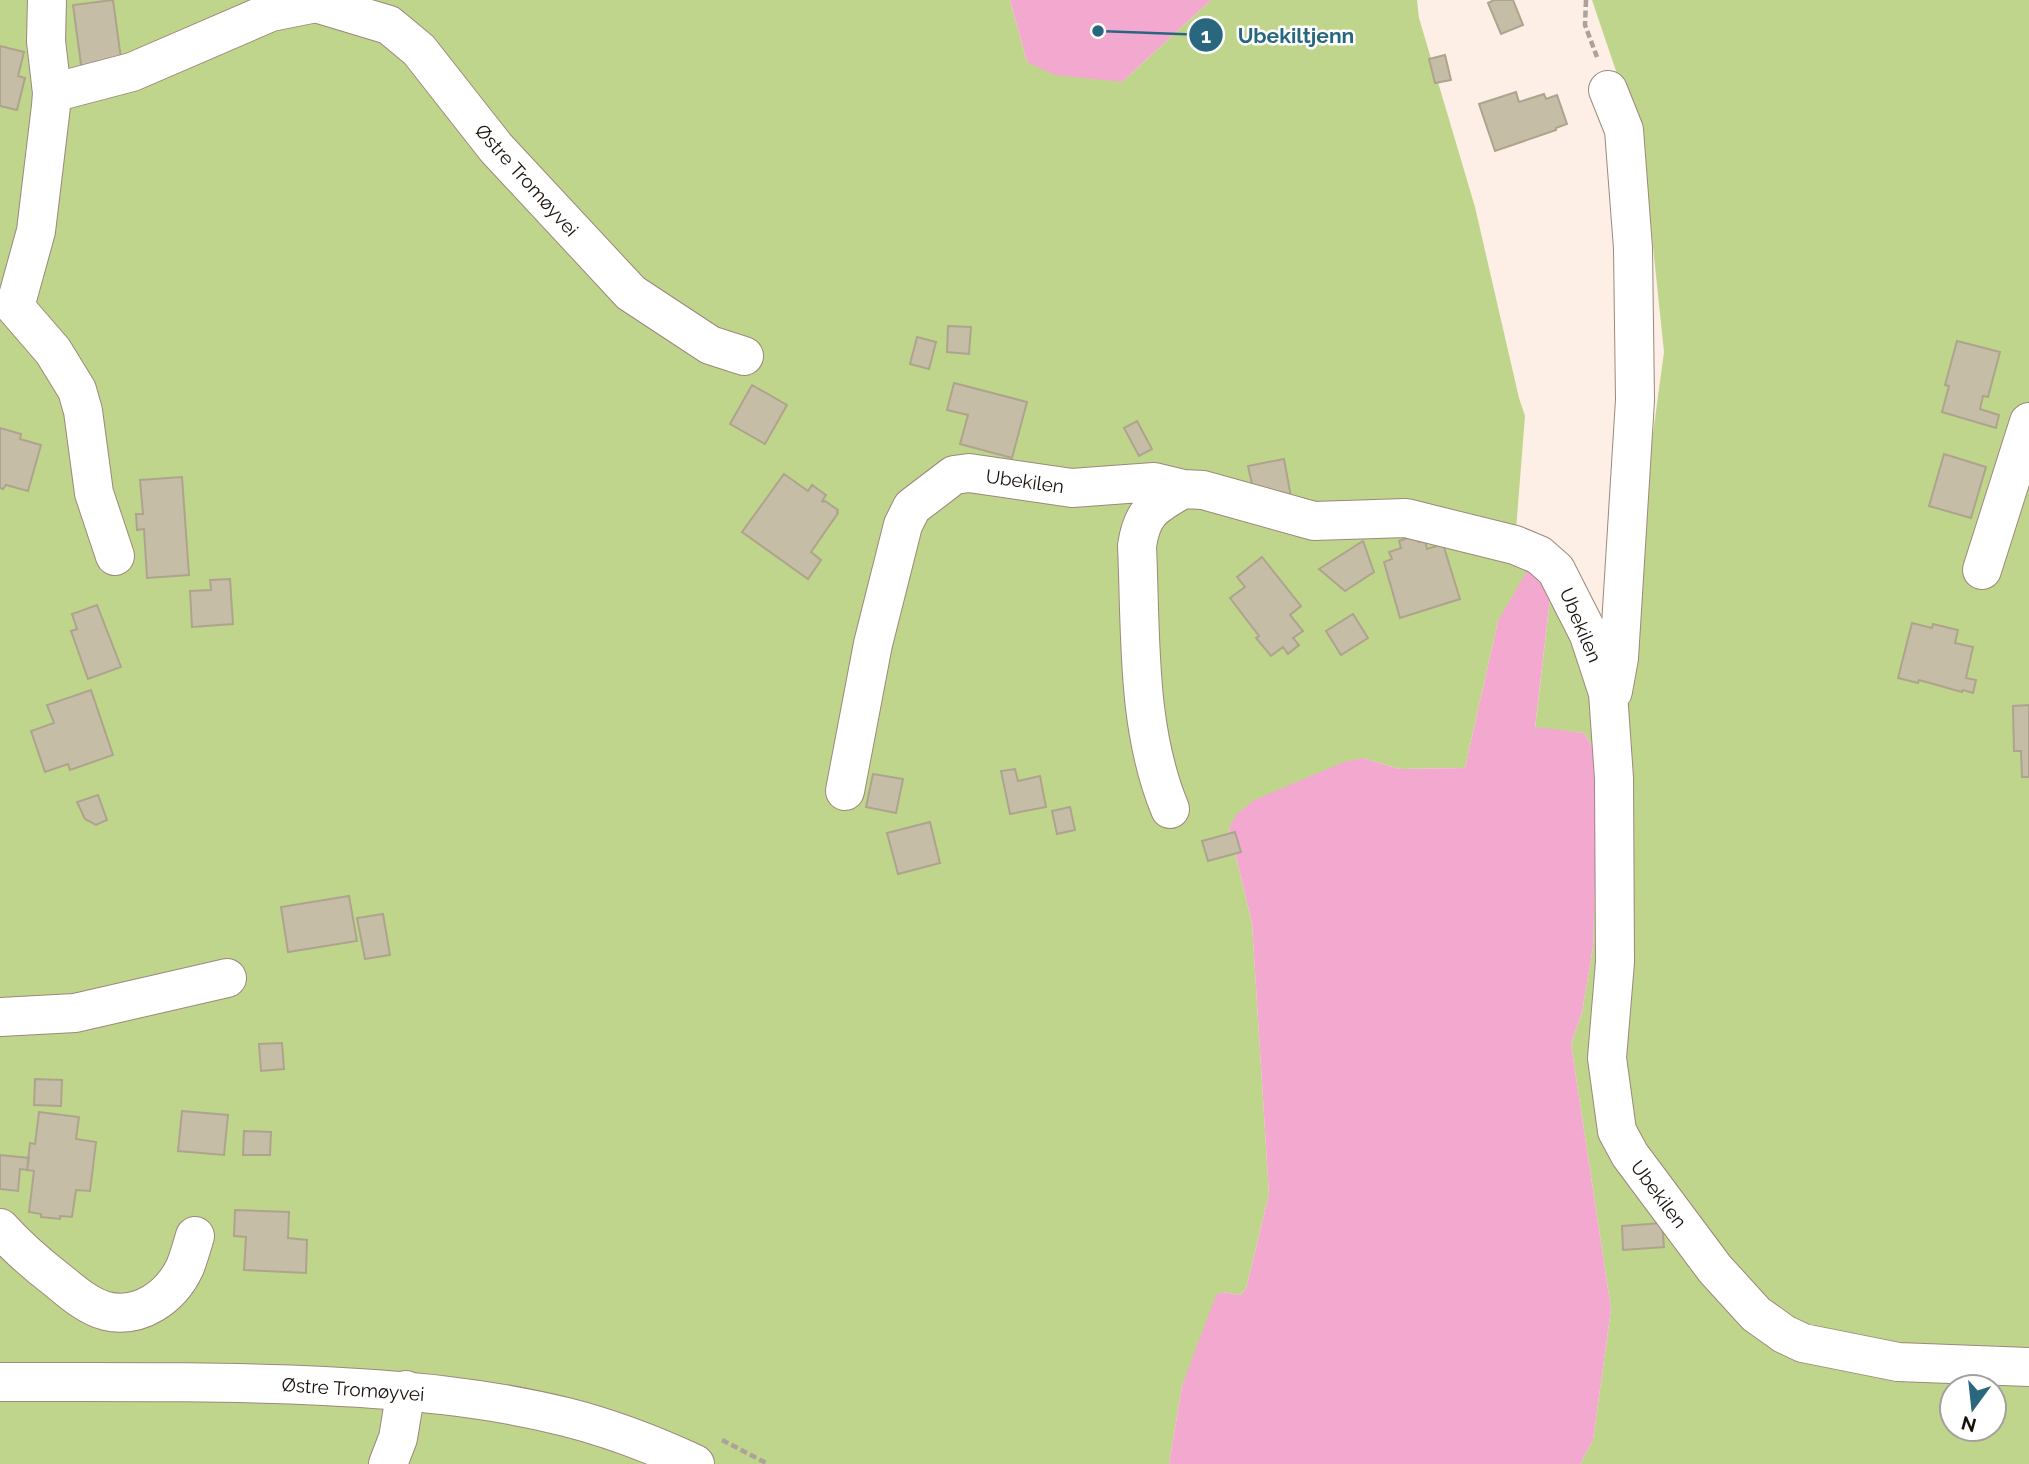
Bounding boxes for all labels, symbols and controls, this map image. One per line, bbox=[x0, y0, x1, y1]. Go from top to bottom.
callout: Ubekiltjenn bbox=[1188, 14, 1368, 56]
text: 1 bbox=[1201, 23, 1211, 48]
text: Ubekiltjenn bbox=[1238, 23, 1354, 48]
street label: Østre Tromøyvei bbox=[471, 120, 583, 240]
street label: Ubekilen bbox=[984, 465, 1066, 497]
street label: Ubekilen bbox=[1555, 584, 1607, 666]
street label: Ubekilen bbox=[1627, 1156, 1691, 1232]
street label: Østre Tromøyvei bbox=[281, 1373, 425, 1405]
north arrow bbox=[1938, 1373, 2008, 1443]
text: N bbox=[1959, 1412, 1978, 1437]

